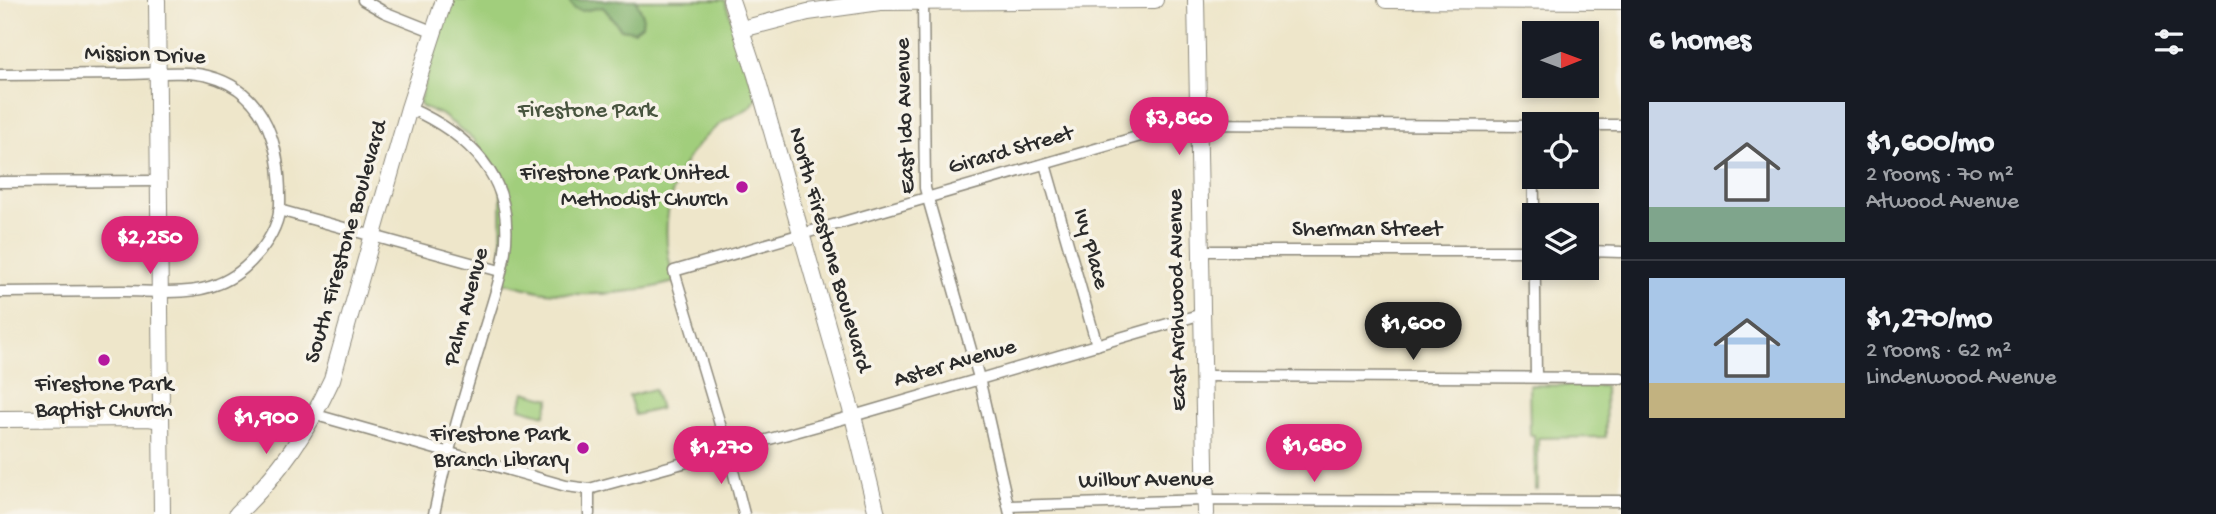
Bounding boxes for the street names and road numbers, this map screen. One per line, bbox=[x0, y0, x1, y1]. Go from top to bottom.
street label: East Ido Avenue bbox=[890, 36, 922, 194]
street label: Mission Drive bbox=[84, 40, 207, 72]
street label: South Firestone Boulevard bbox=[299, 116, 395, 367]
street label: Girard Street bbox=[945, 120, 1078, 182]
street label: North Firestone Boulevard bbox=[781, 125, 877, 377]
street label: East Archwood Avenue bbox=[1163, 188, 1193, 411]
street label: Ivy Place bbox=[1066, 206, 1115, 294]
street label: Sherman Street bbox=[1292, 217, 1444, 244]
street label: Palm Avenue bbox=[438, 244, 496, 370]
street label: Aster Avenue bbox=[891, 333, 1020, 394]
street label: Wilbur Avenue bbox=[1078, 466, 1215, 496]

